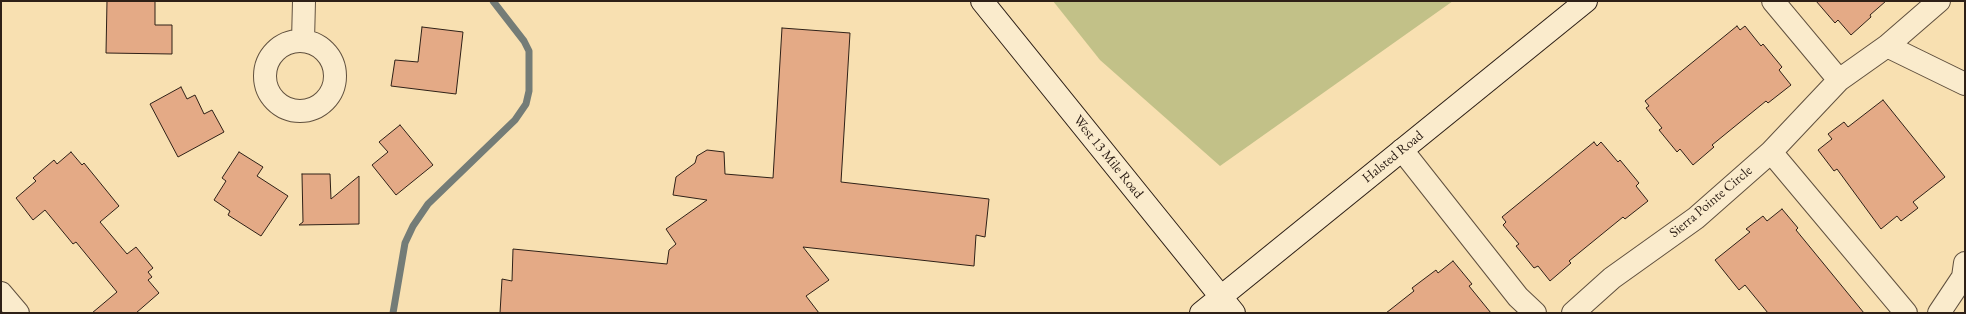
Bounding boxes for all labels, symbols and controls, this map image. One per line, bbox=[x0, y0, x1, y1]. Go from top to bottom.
street label: West 13 Mile Road bbox=[1069, 112, 1147, 202]
street label: Halsted Road bbox=[1359, 127, 1427, 187]
street label: Sierra Pointe Circle bbox=[1666, 162, 1756, 242]

